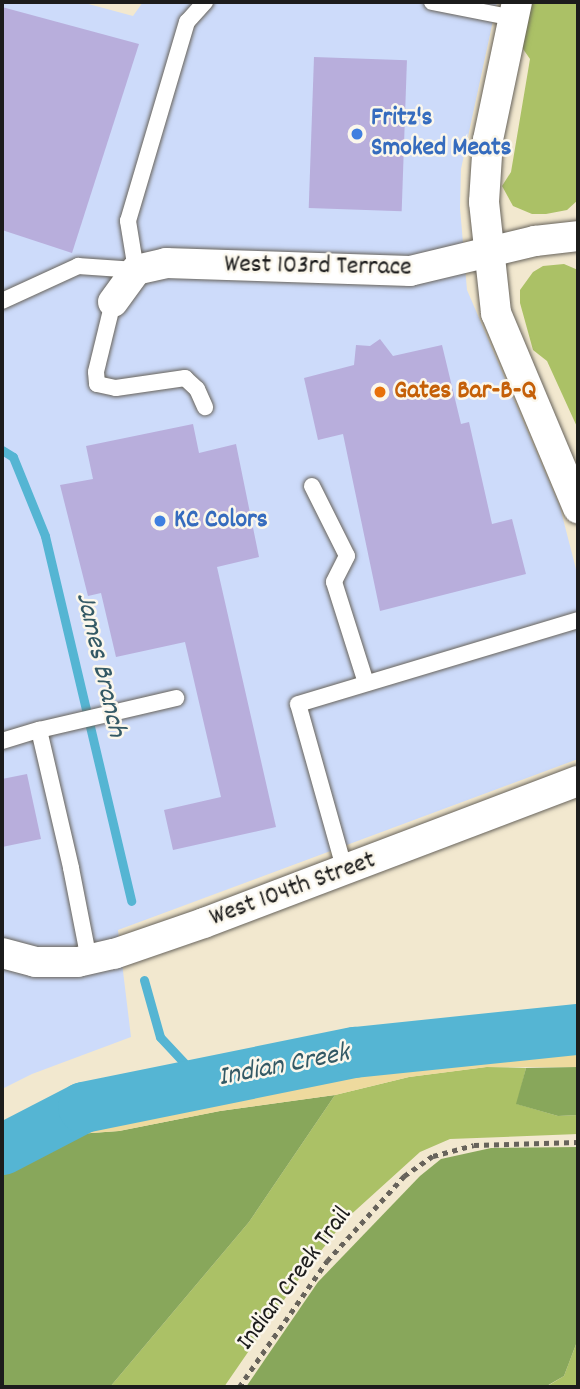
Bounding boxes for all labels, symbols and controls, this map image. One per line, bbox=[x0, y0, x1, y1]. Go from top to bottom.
place label: Fritz's Smoked Meats bbox=[371, 103, 512, 164]
marker: Fritz's Smoked Meats bbox=[349, 126, 365, 142]
street label: West 103rd Terrace bbox=[224, 250, 412, 284]
place label: Gates Bar-B-Q bbox=[394, 376, 537, 408]
marker: Gates Bar-B-Q bbox=[372, 384, 388, 400]
place label: KC Colors bbox=[174, 505, 268, 537]
marker: KC Colors bbox=[152, 513, 168, 529]
water label: James Branch bbox=[66, 590, 132, 740]
street label: West 104th Street bbox=[206, 846, 380, 934]
water label: Indian Creek bbox=[216, 1038, 352, 1096]
street label: Indian Creek Trail bbox=[231, 1201, 359, 1357]

